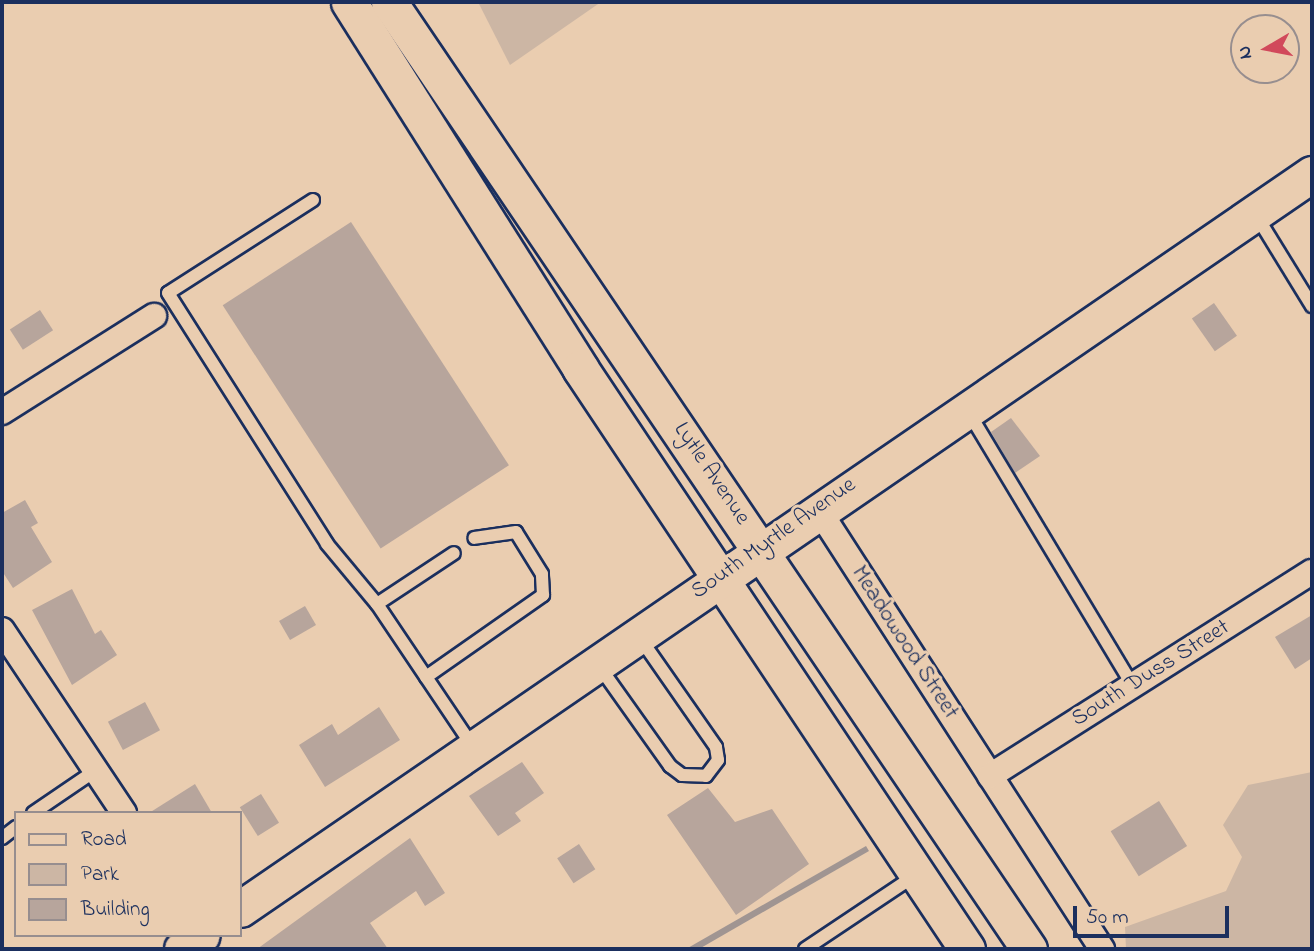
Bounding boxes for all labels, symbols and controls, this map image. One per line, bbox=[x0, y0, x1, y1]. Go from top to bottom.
north arrow bbox=[1230, 14, 1300, 84]
text: N bbox=[1231, 44, 1260, 61]
street label: Lytle Avenue bbox=[667, 417, 755, 531]
street label: South Myrtle Avenue bbox=[686, 472, 862, 606]
street label: Meadowood Street bbox=[844, 561, 964, 725]
street label: South Duss Street bbox=[1067, 614, 1235, 734]
legend bbox=[14, 811, 242, 937]
text: Road bbox=[81, 825, 127, 855]
text: Park bbox=[81, 860, 119, 890]
scale bar bbox=[1076, 892, 1232, 936]
text: Building bbox=[81, 895, 150, 925]
text: 50 m bbox=[1086, 903, 1129, 933]

